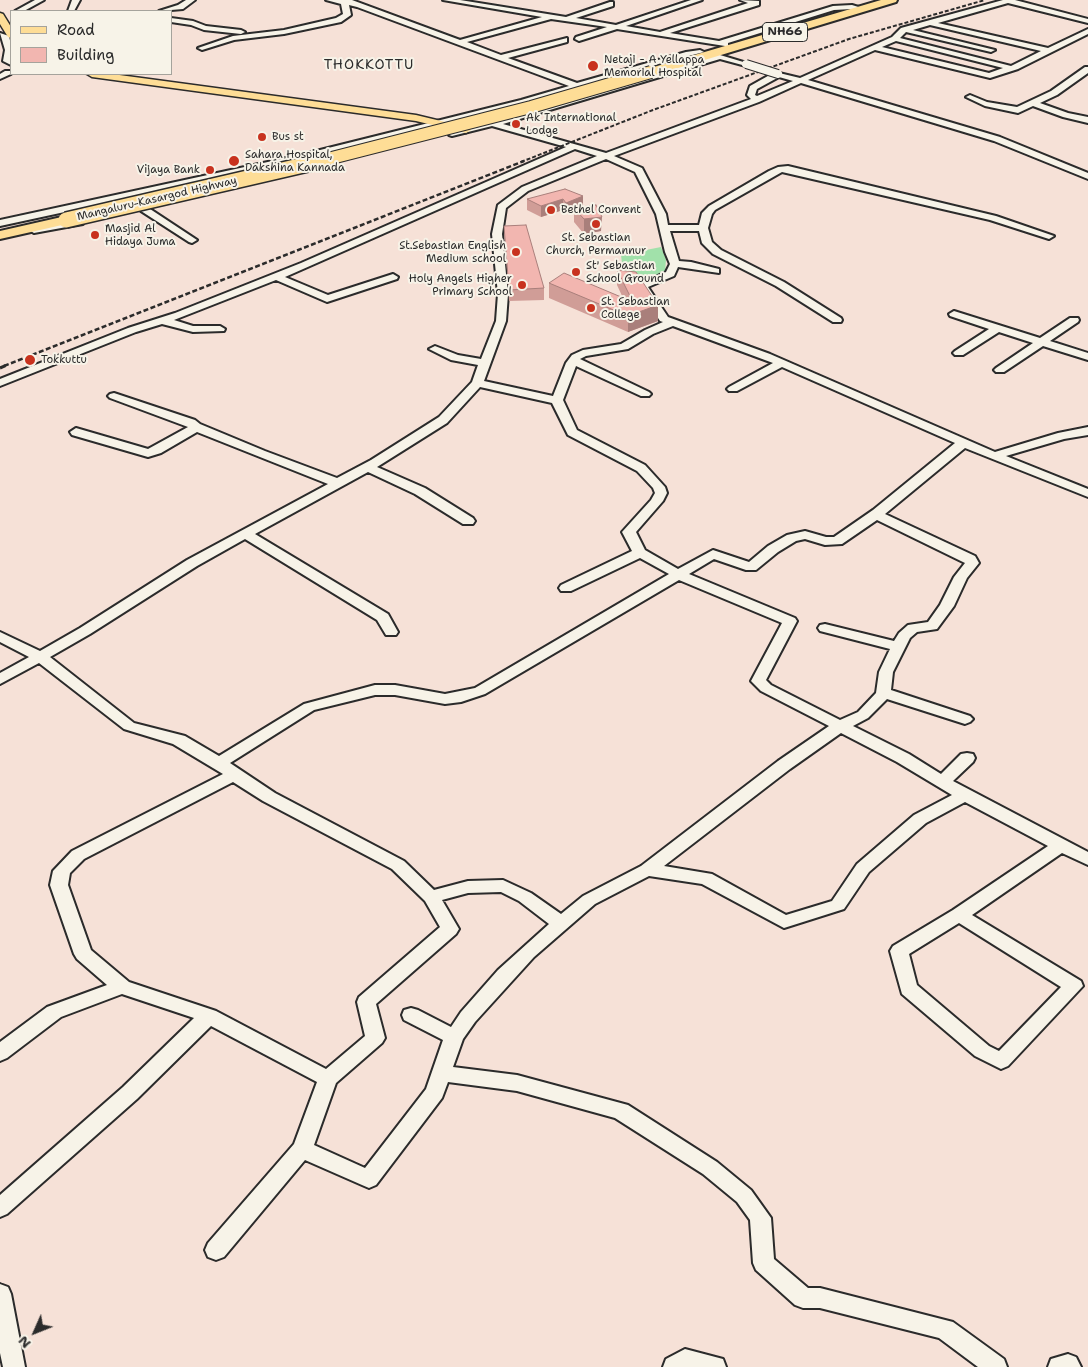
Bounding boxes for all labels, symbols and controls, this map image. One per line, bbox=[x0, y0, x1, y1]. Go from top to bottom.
legend bbox=[10, 10, 172, 75]
text: Road bbox=[57, 20, 95, 40]
road number: NH66 bbox=[762, 22, 808, 42]
text: Building bbox=[57, 45, 114, 65]
place label: Netaji - A Yellappa Memorial Hospital bbox=[604, 53, 704, 79]
district label: THOKKOTTU bbox=[323, 57, 415, 73]
marker: Netaji - A Yellappa Memorial Hospital bbox=[586, 59, 600, 73]
place label: Ak International Lodge bbox=[526, 111, 616, 137]
marker: Ak International Lodge bbox=[510, 118, 522, 130]
place label: Bus st bbox=[272, 130, 304, 144]
marker: Bus st bbox=[256, 131, 268, 143]
place label: Sahara Hospital, Dakshina Kannada bbox=[245, 148, 345, 174]
marker: Sahara Hospital, Dakshina Kannada bbox=[227, 154, 241, 168]
place label: Vijaya Bank bbox=[137, 163, 200, 177]
marker: Vijaya Bank bbox=[204, 164, 216, 176]
street label: Mangaluru-Kasargod Highway bbox=[76, 174, 238, 224]
place label: Bethel Convent bbox=[561, 203, 641, 217]
marker: Bethel Convent bbox=[545, 204, 557, 216]
marker: St. Sebastian Church, Permannur bbox=[590, 218, 602, 230]
place label: Masjid Al Hidaya Juma bbox=[105, 222, 175, 248]
marker: Masjid Al Hidaya Juma bbox=[89, 229, 101, 241]
place label: St. Sebastian Church, Permannur bbox=[546, 231, 646, 257]
place label: St.Sebastian English Medium school bbox=[399, 239, 506, 265]
marker: St.Sebastian English Medium school bbox=[510, 246, 522, 258]
place label: St' Sebastian School Ground bbox=[586, 259, 664, 285]
marker: St' Sebastian School Ground bbox=[570, 266, 582, 278]
place label: Holy Angels Higher Primary School bbox=[409, 272, 512, 298]
marker: Holy Angels Higher Primary School bbox=[516, 279, 528, 291]
place label: St. Sebastian College bbox=[601, 295, 670, 321]
marker: St. Sebastian College bbox=[585, 302, 597, 314]
marker: Tokkuttu bbox=[23, 353, 37, 367]
place label: Tokkuttu bbox=[41, 353, 87, 367]
north arrow bbox=[10, 1307, 60, 1357]
text: N bbox=[14, 1332, 35, 1353]

